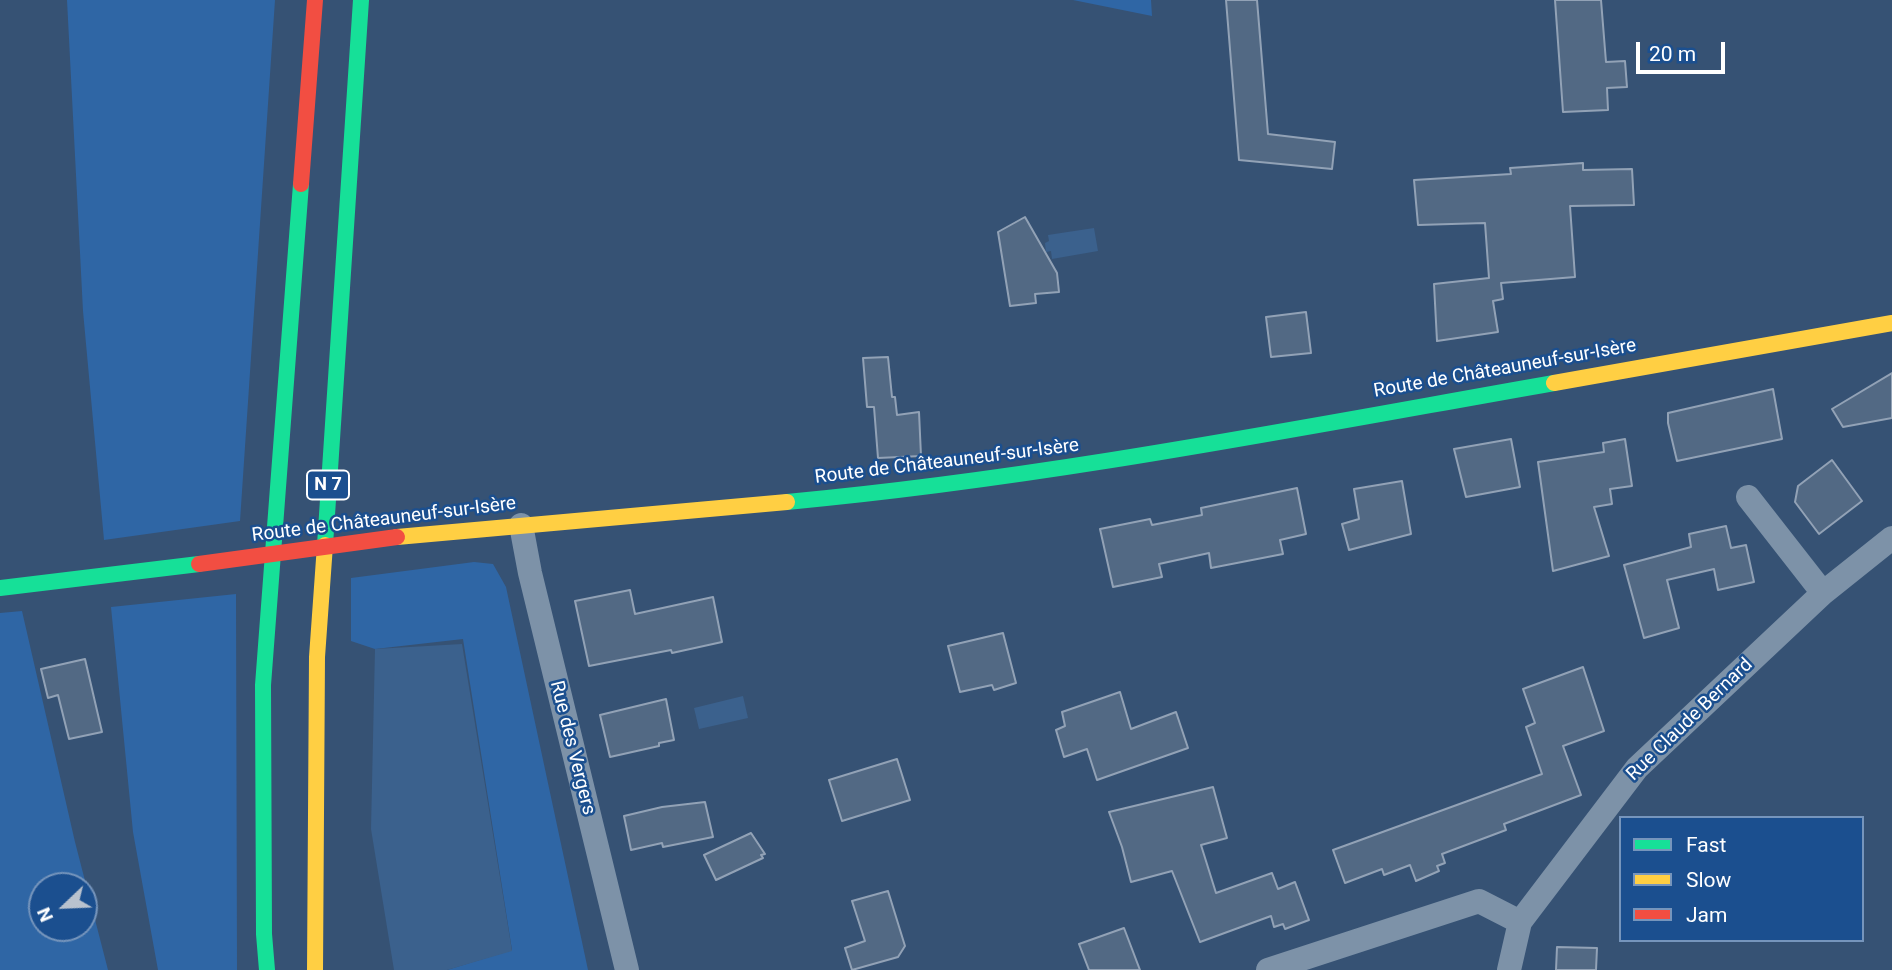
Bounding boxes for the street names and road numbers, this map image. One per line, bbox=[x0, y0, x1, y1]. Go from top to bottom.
street label: Route de Châteauneuf-sur-Isère bbox=[1372, 335, 1638, 403]
street label: Route de Châteauneuf-sur-Isère bbox=[814, 434, 1080, 490]
road number: N 7 bbox=[307, 471, 349, 500]
street label: Route de Châteauneuf-sur-Isère bbox=[251, 492, 517, 548]
street label: Rue Claude Bernard bbox=[1622, 654, 1758, 786]
street label: Rue des Vergers bbox=[544, 679, 600, 817]

